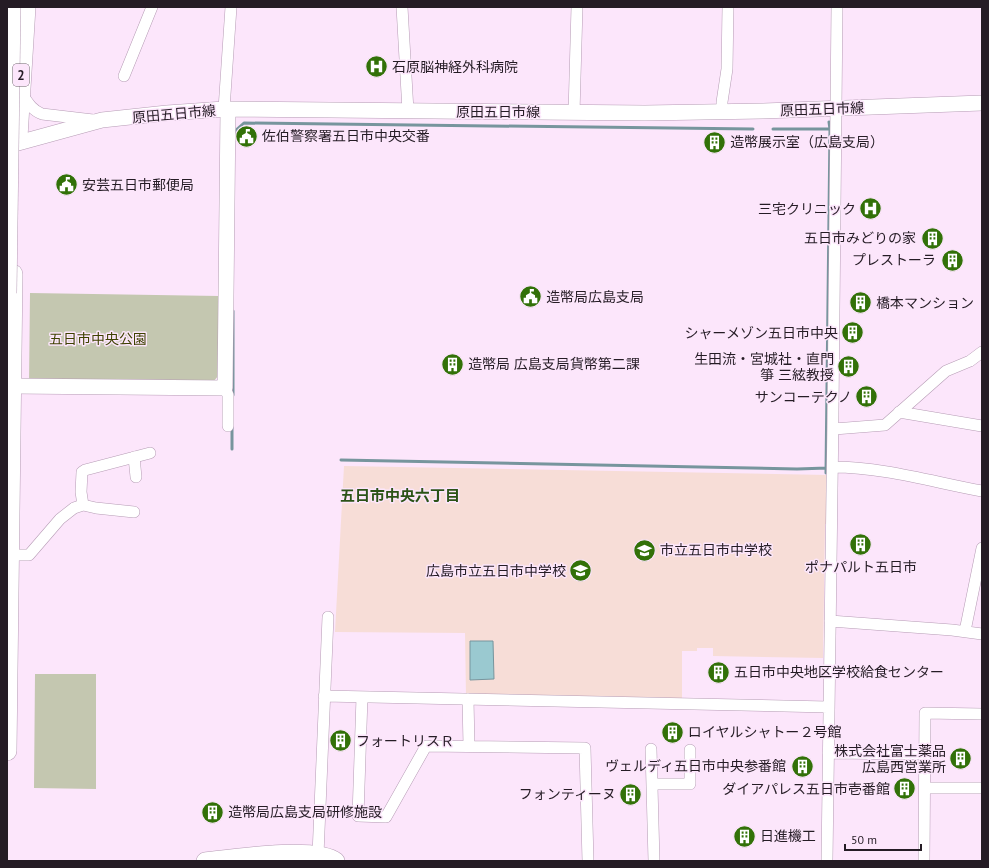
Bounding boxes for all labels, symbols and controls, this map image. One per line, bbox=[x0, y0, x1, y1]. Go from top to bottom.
hospital icon: 石原脳神経外科病院 bbox=[363, 54, 389, 80]
place label: 石原脳神経外科病院 bbox=[392, 58, 518, 76]
road number: 2 bbox=[13, 64, 29, 86]
street label: 原田五日市線 bbox=[780, 99, 864, 119]
street label: 原田五日市線 bbox=[131, 101, 217, 127]
street label: 原田五日市線 bbox=[456, 103, 540, 121]
public building icon: 佐伯警察署五日市中央交番 bbox=[234, 123, 260, 149]
place label: 佐伯警察署五日市中央交番 bbox=[262, 127, 430, 145]
building icon: 造幣展示室（広島支局） bbox=[701, 129, 727, 155]
place label: 造幣展示室（広島支局） bbox=[730, 133, 884, 151]
public building icon: 安芸五日市郵便局 bbox=[54, 172, 80, 198]
place label: 安芸五日市郵便局 bbox=[82, 176, 194, 194]
hospital icon: 三宅クリニック bbox=[858, 196, 884, 222]
place label: 三宅クリニック bbox=[758, 200, 856, 218]
building icon: 五日市みどりの家 bbox=[919, 225, 945, 251]
place label: 五日市みどりの家 bbox=[804, 229, 916, 247]
building icon: プレストーラ bbox=[939, 247, 965, 273]
place label: プレストーラ bbox=[852, 251, 936, 269]
public building icon: 造幣局広島支局 bbox=[518, 284, 544, 310]
place label: 造幣局広島支局 bbox=[546, 288, 644, 306]
building icon: 橋本マンション bbox=[848, 290, 874, 316]
place label: 橋本マンション bbox=[876, 294, 974, 312]
building icon: シャーメゾン五日市中央 bbox=[840, 320, 866, 346]
place label: シャーメゾン五日市中央 bbox=[685, 324, 838, 342]
park label: 五日市中央公園 bbox=[49, 330, 147, 348]
place label: 生田流・宮城社・直門 箏 三絃教授 bbox=[694, 350, 834, 384]
building icon: 造幣局 広島支局貨幣第二課 bbox=[440, 351, 466, 377]
building icon: 生田流・宮城社・直門 箏 三絃教授 bbox=[836, 354, 862, 380]
place label: 造幣局 広島支局貨幣第二課 bbox=[468, 355, 640, 373]
building icon: サンコーテクノ bbox=[854, 384, 880, 410]
place label: サンコーテクノ bbox=[755, 388, 852, 406]
district label: 五日市中央六丁目 bbox=[340, 486, 460, 505]
building icon: ポナパルト五日市 bbox=[848, 532, 874, 558]
school or university icon: 市立五日市中学校 bbox=[631, 537, 657, 563]
place label: 市立五日市中学校 bbox=[660, 541, 772, 559]
school or university icon: 広島市立五日市中学校 bbox=[568, 558, 594, 584]
place label: ポナパルト五日市 bbox=[805, 558, 917, 576]
place label: 広島市立五日市中学校 bbox=[426, 562, 566, 580]
building icon: 五日市中央地区学校給食センター bbox=[705, 659, 731, 685]
place label: 五日市中央地区学校給食センター bbox=[734, 663, 944, 681]
building icon: ロイヤルシャトー２号館 bbox=[660, 719, 686, 745]
place label: ロイヤルシャトー２号館 bbox=[688, 723, 842, 741]
building icon: フォートリスＲ bbox=[327, 728, 353, 754]
place label: フォートリスＲ bbox=[356, 732, 454, 750]
place label: 株式会社富士薬品 広島西営業所 bbox=[834, 742, 946, 776]
building icon: 株式会社富士薬品 広島西営業所 bbox=[948, 746, 974, 772]
building icon: ヴェルディ五日市中央参番館 bbox=[789, 753, 815, 779]
place label: ヴェルディ五日市中央参番館 bbox=[605, 757, 786, 775]
building icon: ダイアパレス五日市壱番館 bbox=[892, 776, 918, 802]
place label: ダイアパレス五日市壱番館 bbox=[722, 780, 890, 798]
building icon: フォンティーヌ bbox=[618, 781, 644, 807]
place label: フォンティーヌ bbox=[519, 785, 616, 803]
building icon: 造幣局広島支局研修施設 bbox=[199, 799, 225, 825]
place label: 造幣局広島支局研修施設 bbox=[228, 803, 382, 821]
building icon: 日進機工 bbox=[732, 823, 758, 849]
scale bar bbox=[845, 826, 921, 852]
place label: 日進機工 bbox=[760, 827, 816, 845]
text: 50 m bbox=[851, 832, 877, 847]

